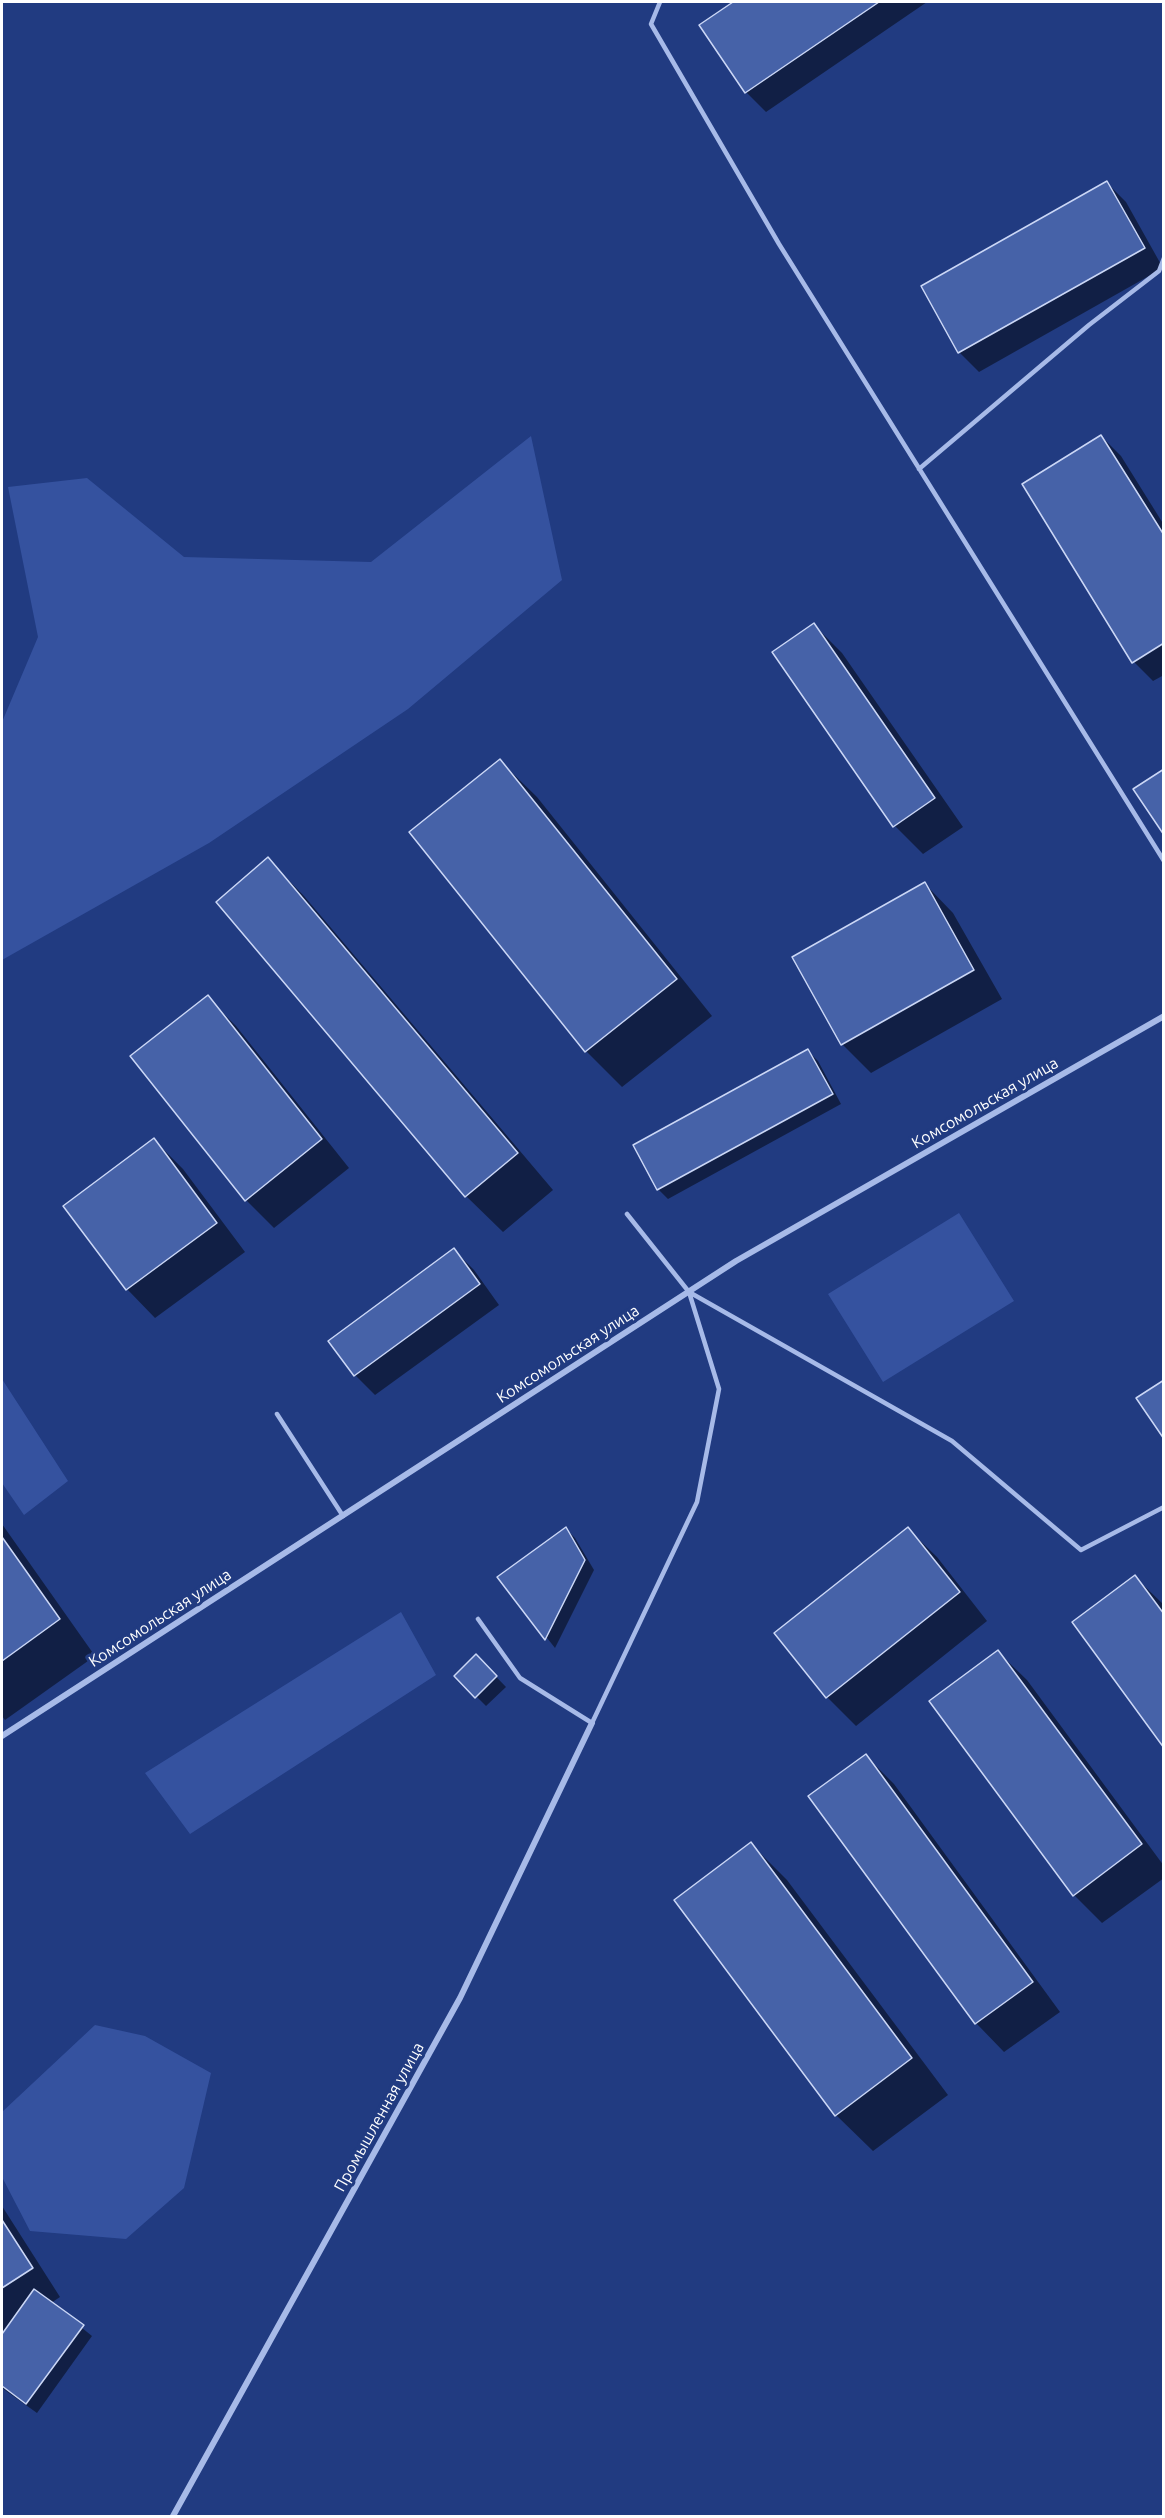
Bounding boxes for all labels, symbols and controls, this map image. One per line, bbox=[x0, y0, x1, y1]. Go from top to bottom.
street label: Комсомольская улица bbox=[908, 1053, 1062, 1153]
street label: Комсомольская улица bbox=[493, 1301, 643, 1407]
street label: Комсомольская улица bbox=[85, 1565, 235, 1671]
street label: Промышленная улица bbox=[330, 2039, 428, 2195]

